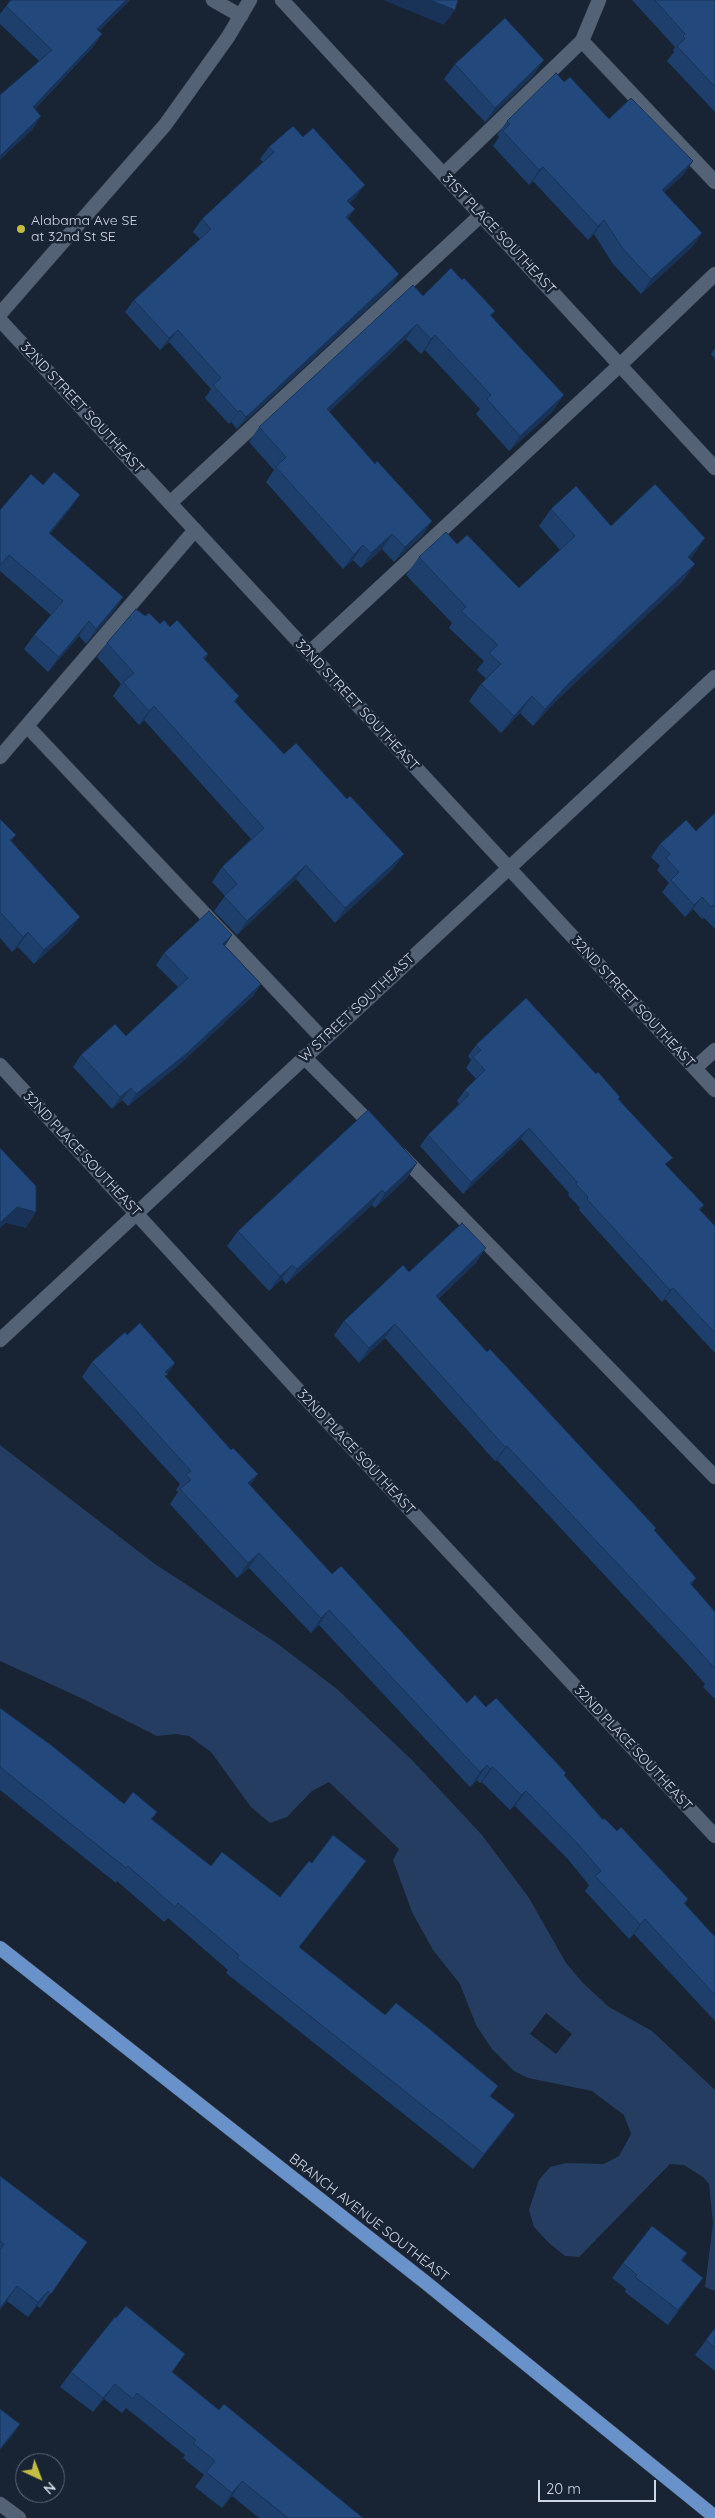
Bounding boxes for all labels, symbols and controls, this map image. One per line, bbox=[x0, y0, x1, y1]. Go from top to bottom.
street label: 31ST PLACE SOUTHEAST bbox=[439, 170, 559, 298]
place label: Alabama Ave SE at 32nd St SE bbox=[31, 213, 137, 246]
marker: Alabama Ave SE at 32nd St SE bbox=[15, 223, 27, 235]
street label: 32ND STREET SOUTHEAST bbox=[17, 339, 147, 477]
street label: 32ND STREET SOUTHEAST bbox=[292, 636, 422, 774]
street label: 32ND STREET SOUTHEAST bbox=[568, 933, 698, 1071]
street label: W STREET SOUTHEAST bbox=[296, 950, 418, 1066]
street label: 32ND PLACE SOUTHEAST bbox=[19, 1088, 145, 1220]
street label: 32ND PLACE SOUTHEAST bbox=[293, 1386, 419, 1518]
street label: 32ND PLACE SOUTHEAST bbox=[570, 1682, 696, 1814]
street label: BRANCH AVENUE SOUTHEAST bbox=[286, 2150, 452, 2286]
north arrow bbox=[15, 2453, 65, 2503]
scale bar bbox=[540, 2470, 658, 2502]
text: N bbox=[40, 2478, 59, 2498]
text: 20 m bbox=[546, 2479, 581, 2498]

